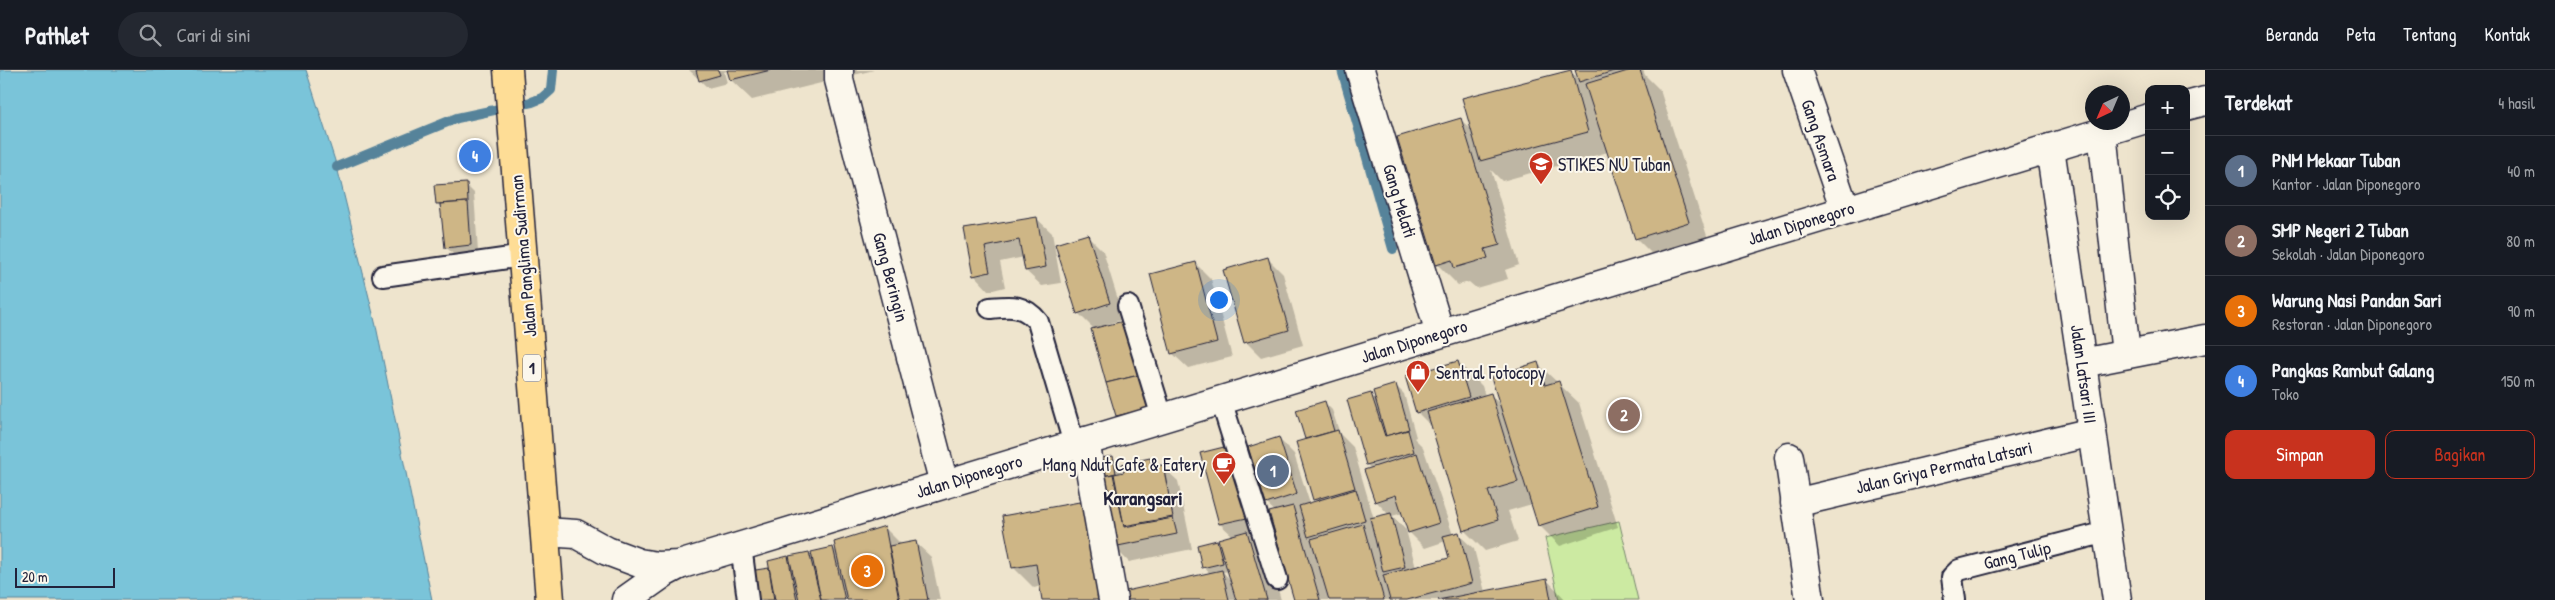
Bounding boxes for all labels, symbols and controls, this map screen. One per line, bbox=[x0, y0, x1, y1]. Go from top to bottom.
search box bbox=[118, 12, 468, 57]
text: Pathlet bbox=[25, 19, 88, 51]
icon: search bbox=[136, 21, 164, 49]
text: Cari di sini bbox=[176, 22, 251, 48]
text: Beranda bbox=[2266, 22, 2318, 47]
text: Peta bbox=[2346, 22, 2375, 47]
text: Tentang bbox=[2403, 22, 2456, 47]
text: Kontak bbox=[2484, 22, 2530, 47]
north arrow bbox=[2085, 85, 2130, 130]
map controls bbox=[2145, 85, 2190, 220]
button: + bbox=[2145, 85, 2190, 130]
text: Terdekat bbox=[2225, 88, 2292, 117]
text: 4 hasil bbox=[2498, 92, 2535, 114]
street label: Gang Asmara bbox=[1795, 96, 1847, 184]
button: − bbox=[2145, 130, 2190, 175]
pin: 4 bbox=[459, 137, 491, 175]
text: PNM Mekaar Tuban bbox=[2272, 147, 2401, 173]
school or university icon: STIKES NU Tuban bbox=[1528, 151, 1554, 185]
place label: STIKES NU Tuban bbox=[1558, 152, 1671, 177]
text: 1 bbox=[2238, 160, 2244, 182]
text: 40 m bbox=[2507, 160, 2535, 182]
street label: Gang Melati bbox=[1377, 161, 1423, 241]
text: Kantor · Jalan Diponegoro bbox=[2272, 173, 2420, 195]
street label: Jalan Panglima Sudirman bbox=[503, 174, 543, 338]
button: locate bbox=[2145, 175, 2190, 220]
street label: Jalan Diponegoro bbox=[1745, 195, 1857, 251]
text: SMP Negeri 2 Tuban bbox=[2272, 217, 2409, 243]
street label: Gang Beringin bbox=[867, 230, 915, 324]
text: 2 bbox=[2237, 230, 2245, 252]
text: 80 m bbox=[2506, 230, 2535, 252]
text: Sekolah · Jalan Diponegoro bbox=[2272, 243, 2425, 265]
your location bbox=[1206, 287, 1232, 313]
text: Warung Nasi Pandan Sari bbox=[2272, 287, 2442, 313]
text: 3 bbox=[2237, 300, 2245, 322]
text: 90 m bbox=[2507, 300, 2535, 322]
street label: Jalan Diponegoro bbox=[1358, 313, 1470, 369]
text: Restoran · Jalan Diponegoro bbox=[2272, 313, 2432, 335]
street label: Jalan Latsari III bbox=[2065, 323, 2103, 425]
road number: 1 bbox=[523, 354, 541, 382]
text: Pangkas Rambut Galang bbox=[2272, 357, 2434, 383]
shop icon: Sentral Fotocopy bbox=[1405, 359, 1431, 393]
place label: Sentral Fotocopy bbox=[1436, 360, 1546, 385]
text: 4 bbox=[2238, 370, 2244, 392]
text: 150 m bbox=[2501, 370, 2535, 392]
text: Toko bbox=[2272, 383, 2299, 405]
pin: 2 bbox=[1608, 396, 1640, 434]
button: Simpan bbox=[2225, 430, 2375, 479]
button: Bagikan bbox=[2385, 430, 2535, 479]
street label: Jalan Griya Permata Latsari bbox=[1853, 435, 2035, 499]
street label: Jalan Diponegoro bbox=[913, 448, 1025, 504]
cafe icon: Mang Ndut Cafe & Eatery bbox=[1211, 451, 1237, 485]
place label: Mang Ndut Cafe & Eatery bbox=[1043, 452, 1206, 477]
pin: 1 bbox=[1257, 452, 1289, 490]
district label: Karangsari bbox=[1103, 484, 1183, 512]
street label: Gang Tulip bbox=[1981, 535, 2053, 575]
pin: 3 bbox=[851, 552, 883, 590]
scale bar bbox=[15, 565, 115, 588]
text: 20 m bbox=[22, 567, 48, 586]

